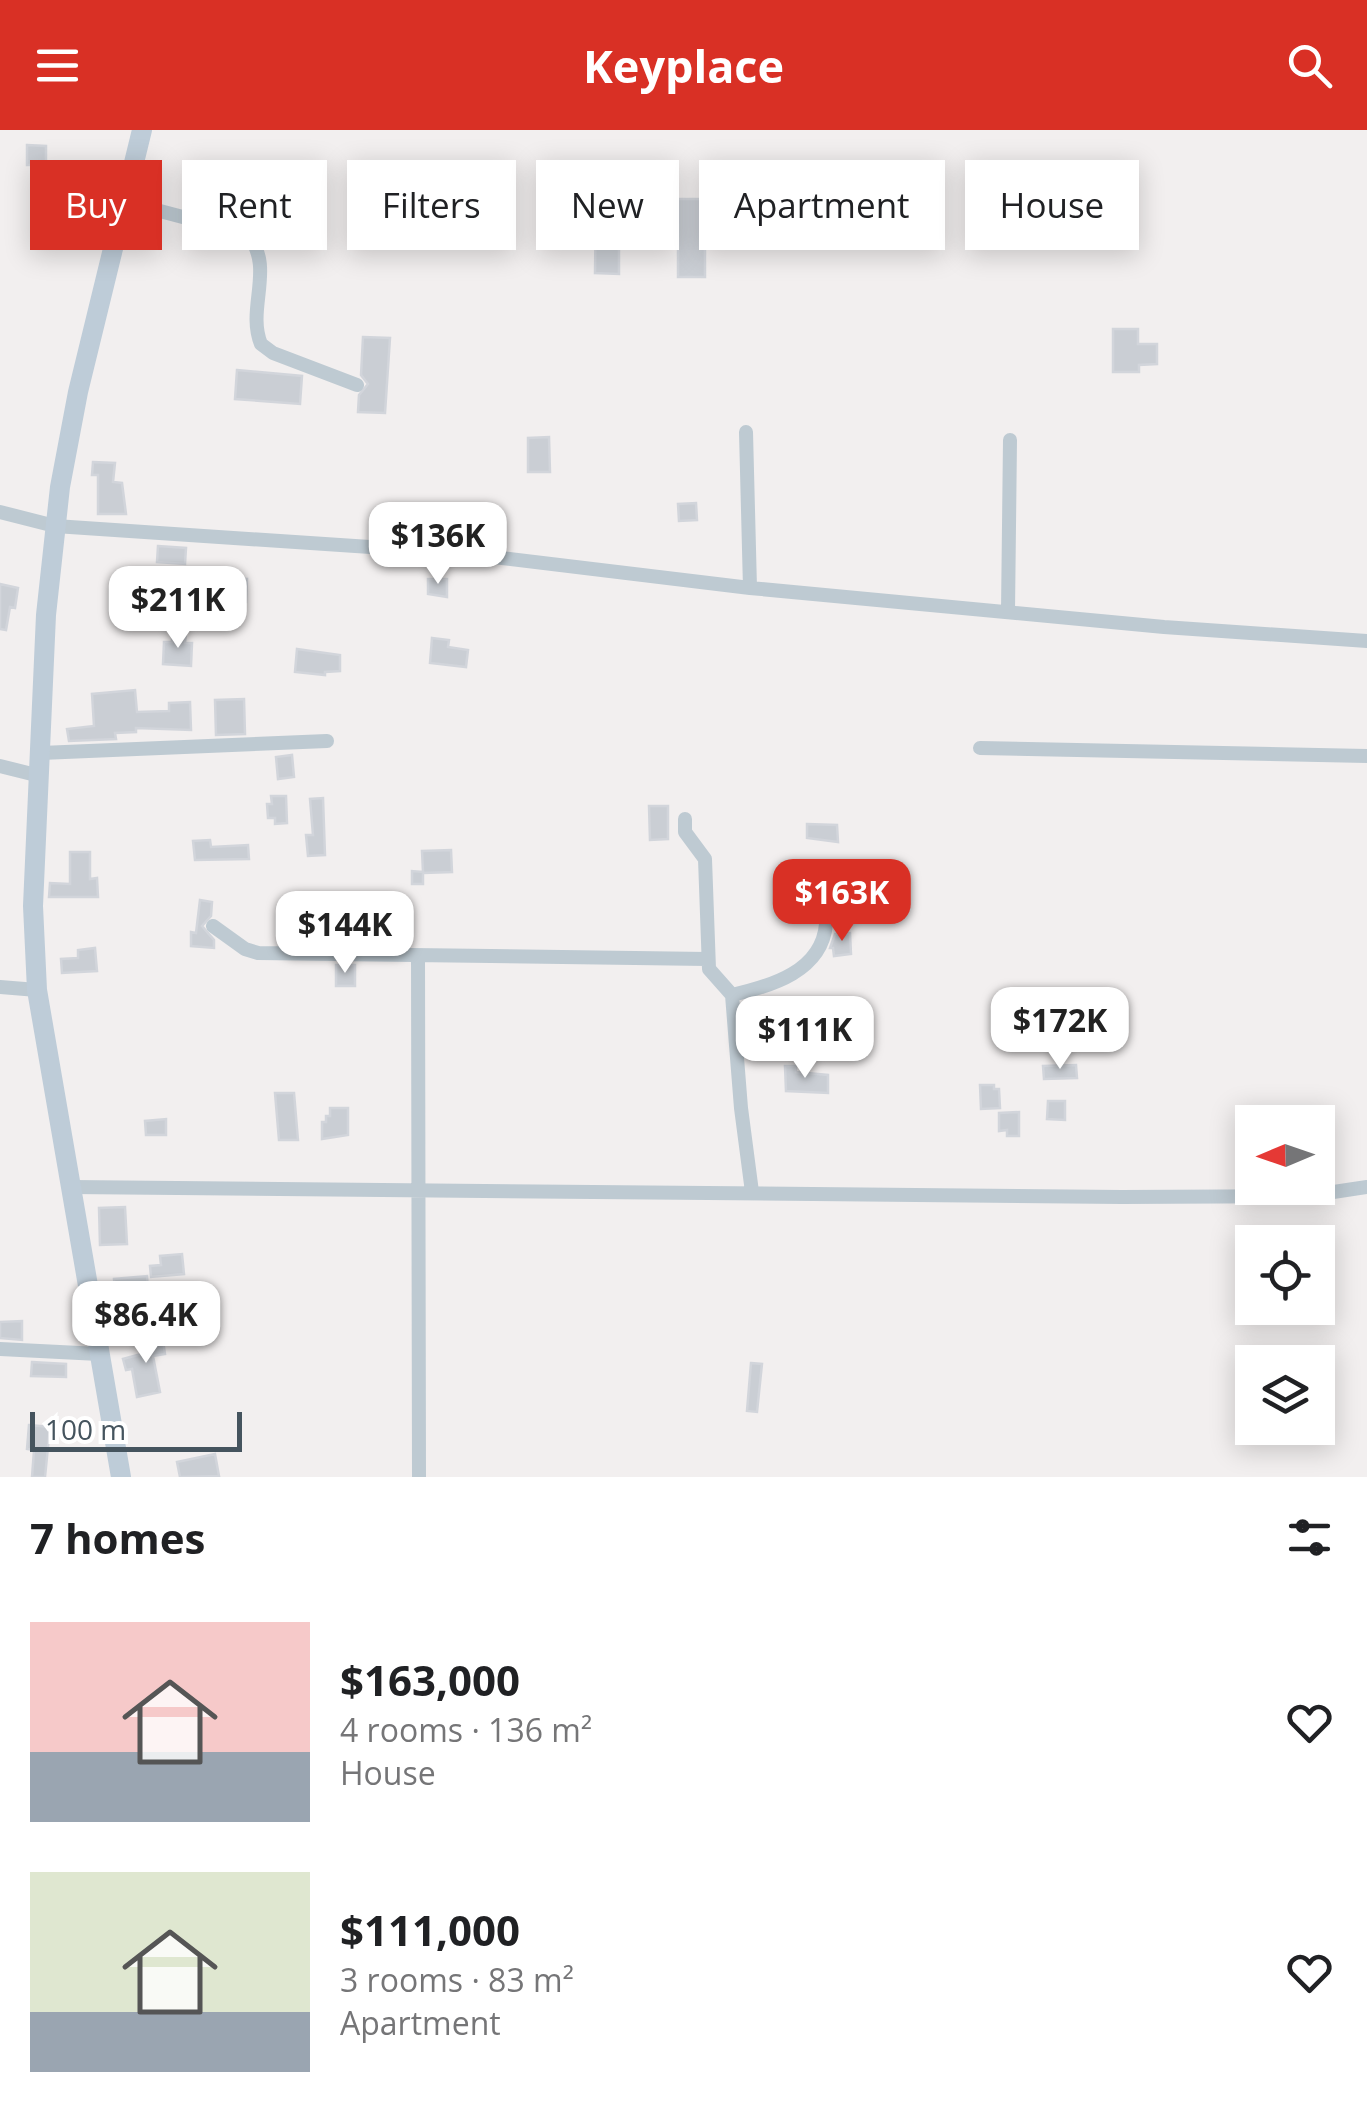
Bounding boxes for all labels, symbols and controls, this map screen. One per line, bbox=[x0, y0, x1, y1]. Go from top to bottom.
text: Keyplace bbox=[583, 35, 784, 96]
icon: menu bbox=[30, 38, 85, 93]
icon: search bbox=[1282, 38, 1337, 93]
chip: Buy bbox=[30, 160, 162, 250]
chip: Rent bbox=[182, 160, 327, 250]
chip: Filters bbox=[347, 160, 516, 250]
chip: New bbox=[536, 160, 679, 250]
chip: Apartment bbox=[699, 160, 945, 250]
chip: House bbox=[965, 160, 1139, 250]
pin: $136K bbox=[368, 502, 508, 587]
text: $136K bbox=[391, 513, 485, 556]
pin: $211K bbox=[108, 566, 248, 651]
text: $211K bbox=[131, 577, 225, 620]
pin: $163K bbox=[772, 859, 912, 944]
text: $163K bbox=[795, 870, 889, 913]
pin: $144K bbox=[275, 891, 415, 976]
text: $144K bbox=[298, 902, 392, 945]
pin: $172K bbox=[990, 987, 1130, 1072]
pin: $111K bbox=[735, 996, 875, 1081]
text: $172K bbox=[1013, 998, 1107, 1041]
text: $111K bbox=[758, 1007, 852, 1050]
north arrow bbox=[1235, 1105, 1335, 1205]
map controls bbox=[1235, 1105, 1335, 1445]
button: locate bbox=[1235, 1225, 1335, 1325]
pin: $86.4K bbox=[65, 1281, 227, 1366]
text: $86.4K bbox=[94, 1292, 198, 1335]
button: layers bbox=[1235, 1345, 1335, 1445]
scale bar bbox=[30, 1407, 242, 1452]
text: 100 m bbox=[45, 1410, 126, 1448]
text: 7 homes bbox=[30, 1509, 205, 1566]
icon: filters bbox=[1282, 1510, 1337, 1565]
text: $163,000 bbox=[340, 1651, 520, 1708]
icon: home bbox=[110, 1662, 230, 1782]
icon: heart bbox=[1282, 1695, 1337, 1750]
text: 4 rooms · 136 m² bbox=[340, 1708, 592, 1751]
text: House bbox=[340, 1751, 436, 1794]
text: $111,000 bbox=[340, 1901, 520, 1958]
icon: home bbox=[110, 1912, 230, 2032]
icon: heart bbox=[1282, 1945, 1337, 2000]
text: 3 rooms · 83 m² bbox=[340, 1958, 574, 2001]
text: Apartment bbox=[340, 2001, 501, 2044]

